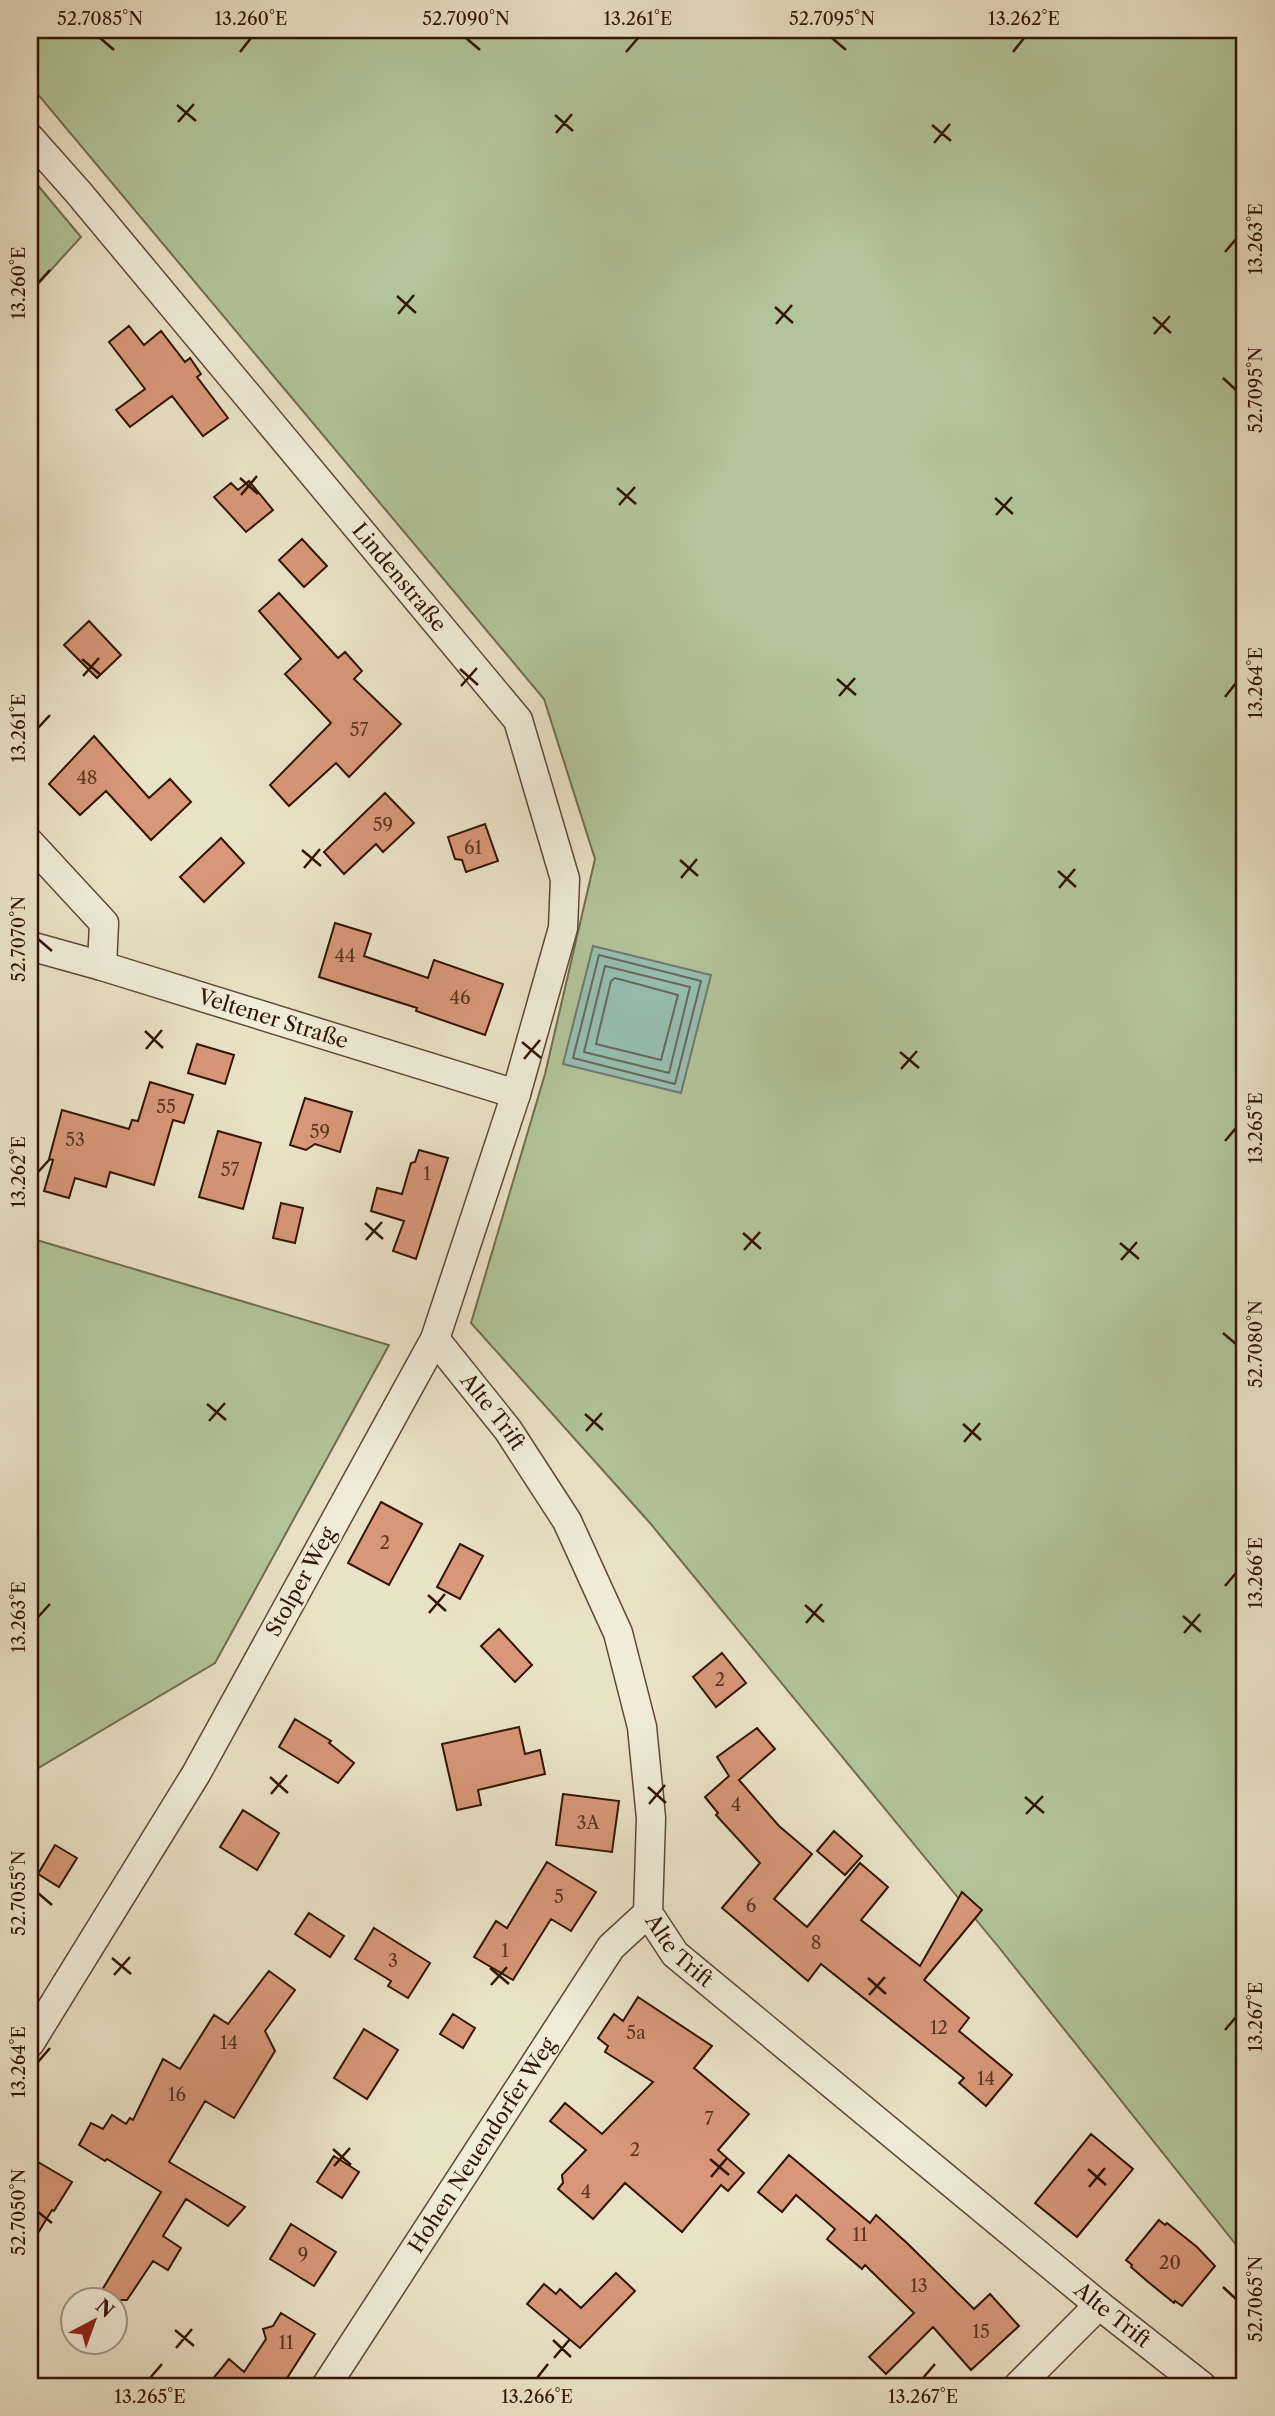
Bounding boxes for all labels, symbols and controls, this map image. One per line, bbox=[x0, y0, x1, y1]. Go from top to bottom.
text: 52.7085°N bbox=[57, 8, 143, 30]
text: 13.260°E bbox=[215, 8, 287, 30]
text: 52.7090°N bbox=[422, 8, 510, 30]
text: 13.261°E bbox=[604, 8, 672, 30]
text: 52.7095°N bbox=[789, 8, 875, 30]
text: 13.262°E bbox=[988, 8, 1060, 30]
text: 13.263°E bbox=[1245, 203, 1267, 275]
text: 13.260°E bbox=[8, 247, 30, 319]
text: 52.7095°N bbox=[1245, 347, 1267, 433]
street label: Lindenstraße bbox=[347, 518, 452, 637]
text: 13.264°E bbox=[1245, 647, 1267, 719]
text: 13.261°E bbox=[8, 694, 30, 762]
house number: 57 bbox=[350, 719, 368, 741]
house number: 48 bbox=[76, 767, 98, 789]
house number: 59 bbox=[373, 814, 393, 836]
house number: 61 bbox=[464, 837, 482, 859]
text: 52.7070°N bbox=[8, 896, 30, 982]
house number: 44 bbox=[335, 945, 355, 967]
street label: Veltener Straße bbox=[194, 983, 351, 1053]
house number: 46 bbox=[450, 987, 470, 1009]
text: 13.265°E bbox=[1245, 1092, 1267, 1164]
house number: 55 bbox=[156, 1096, 176, 1118]
house number: 59 bbox=[310, 1121, 330, 1143]
house number: 53 bbox=[65, 1129, 85, 1151]
text: 13.262°E bbox=[8, 1136, 30, 1208]
house number: 57 bbox=[221, 1159, 239, 1181]
house number: 1 bbox=[423, 1163, 431, 1185]
text: 52.7080°N bbox=[1245, 1300, 1267, 1388]
street label: Alte Trift bbox=[455, 1367, 531, 1455]
street label: Stolper Weg bbox=[260, 1522, 341, 1641]
house number: 2 bbox=[380, 1532, 390, 1554]
text: 13.266°E bbox=[1245, 1537, 1267, 1609]
text: 13.263°E bbox=[8, 1581, 30, 1653]
house number: 2 bbox=[715, 1669, 725, 1691]
house number: 4 bbox=[731, 1794, 741, 1816]
house number: 3A bbox=[576, 1812, 600, 1834]
text: 52.7055°N bbox=[8, 1850, 30, 1936]
house number: 5 bbox=[554, 1886, 564, 1908]
house number: 6 bbox=[746, 1895, 756, 1917]
street label: Alte Trift bbox=[640, 1908, 719, 1992]
house number: 8 bbox=[811, 1932, 821, 1954]
house number: 1 bbox=[501, 1940, 509, 1962]
house number: 3 bbox=[388, 1950, 398, 1972]
text: 13.267°E bbox=[1245, 1982, 1267, 2052]
house number: 12 bbox=[930, 2017, 948, 2039]
house number: 5a bbox=[626, 2022, 646, 2044]
text: 13.264°E bbox=[8, 2026, 30, 2098]
house number: 14 bbox=[220, 2032, 238, 2054]
street label: Hohen Neuendorfer Weg bbox=[403, 2032, 561, 2257]
house number: 14 bbox=[977, 2068, 995, 2090]
house number: 16 bbox=[168, 2084, 186, 2106]
house number: 7 bbox=[705, 2108, 714, 2130]
house number: 2 bbox=[630, 2139, 640, 2161]
text: 52.7050°N bbox=[8, 2168, 30, 2255]
house number: 4 bbox=[581, 2181, 591, 2203]
house number: 11 bbox=[852, 2224, 868, 2246]
house number: 9 bbox=[298, 2244, 308, 2266]
house number: 20 bbox=[1159, 2252, 1181, 2274]
text: 52.7065°N bbox=[1245, 2256, 1267, 2342]
house number: 13 bbox=[910, 2275, 928, 2297]
street label: Alte Trift bbox=[1069, 2276, 1156, 2353]
north arrow bbox=[60, 2286, 130, 2356]
text: N bbox=[91, 2294, 119, 2323]
house number: 15 bbox=[972, 2321, 990, 2343]
house number: 11 bbox=[278, 2332, 294, 2354]
text: 13.265°E bbox=[114, 2386, 186, 2408]
text: 13.266°E bbox=[501, 2386, 573, 2408]
text: 13.267°E bbox=[888, 2386, 958, 2408]

